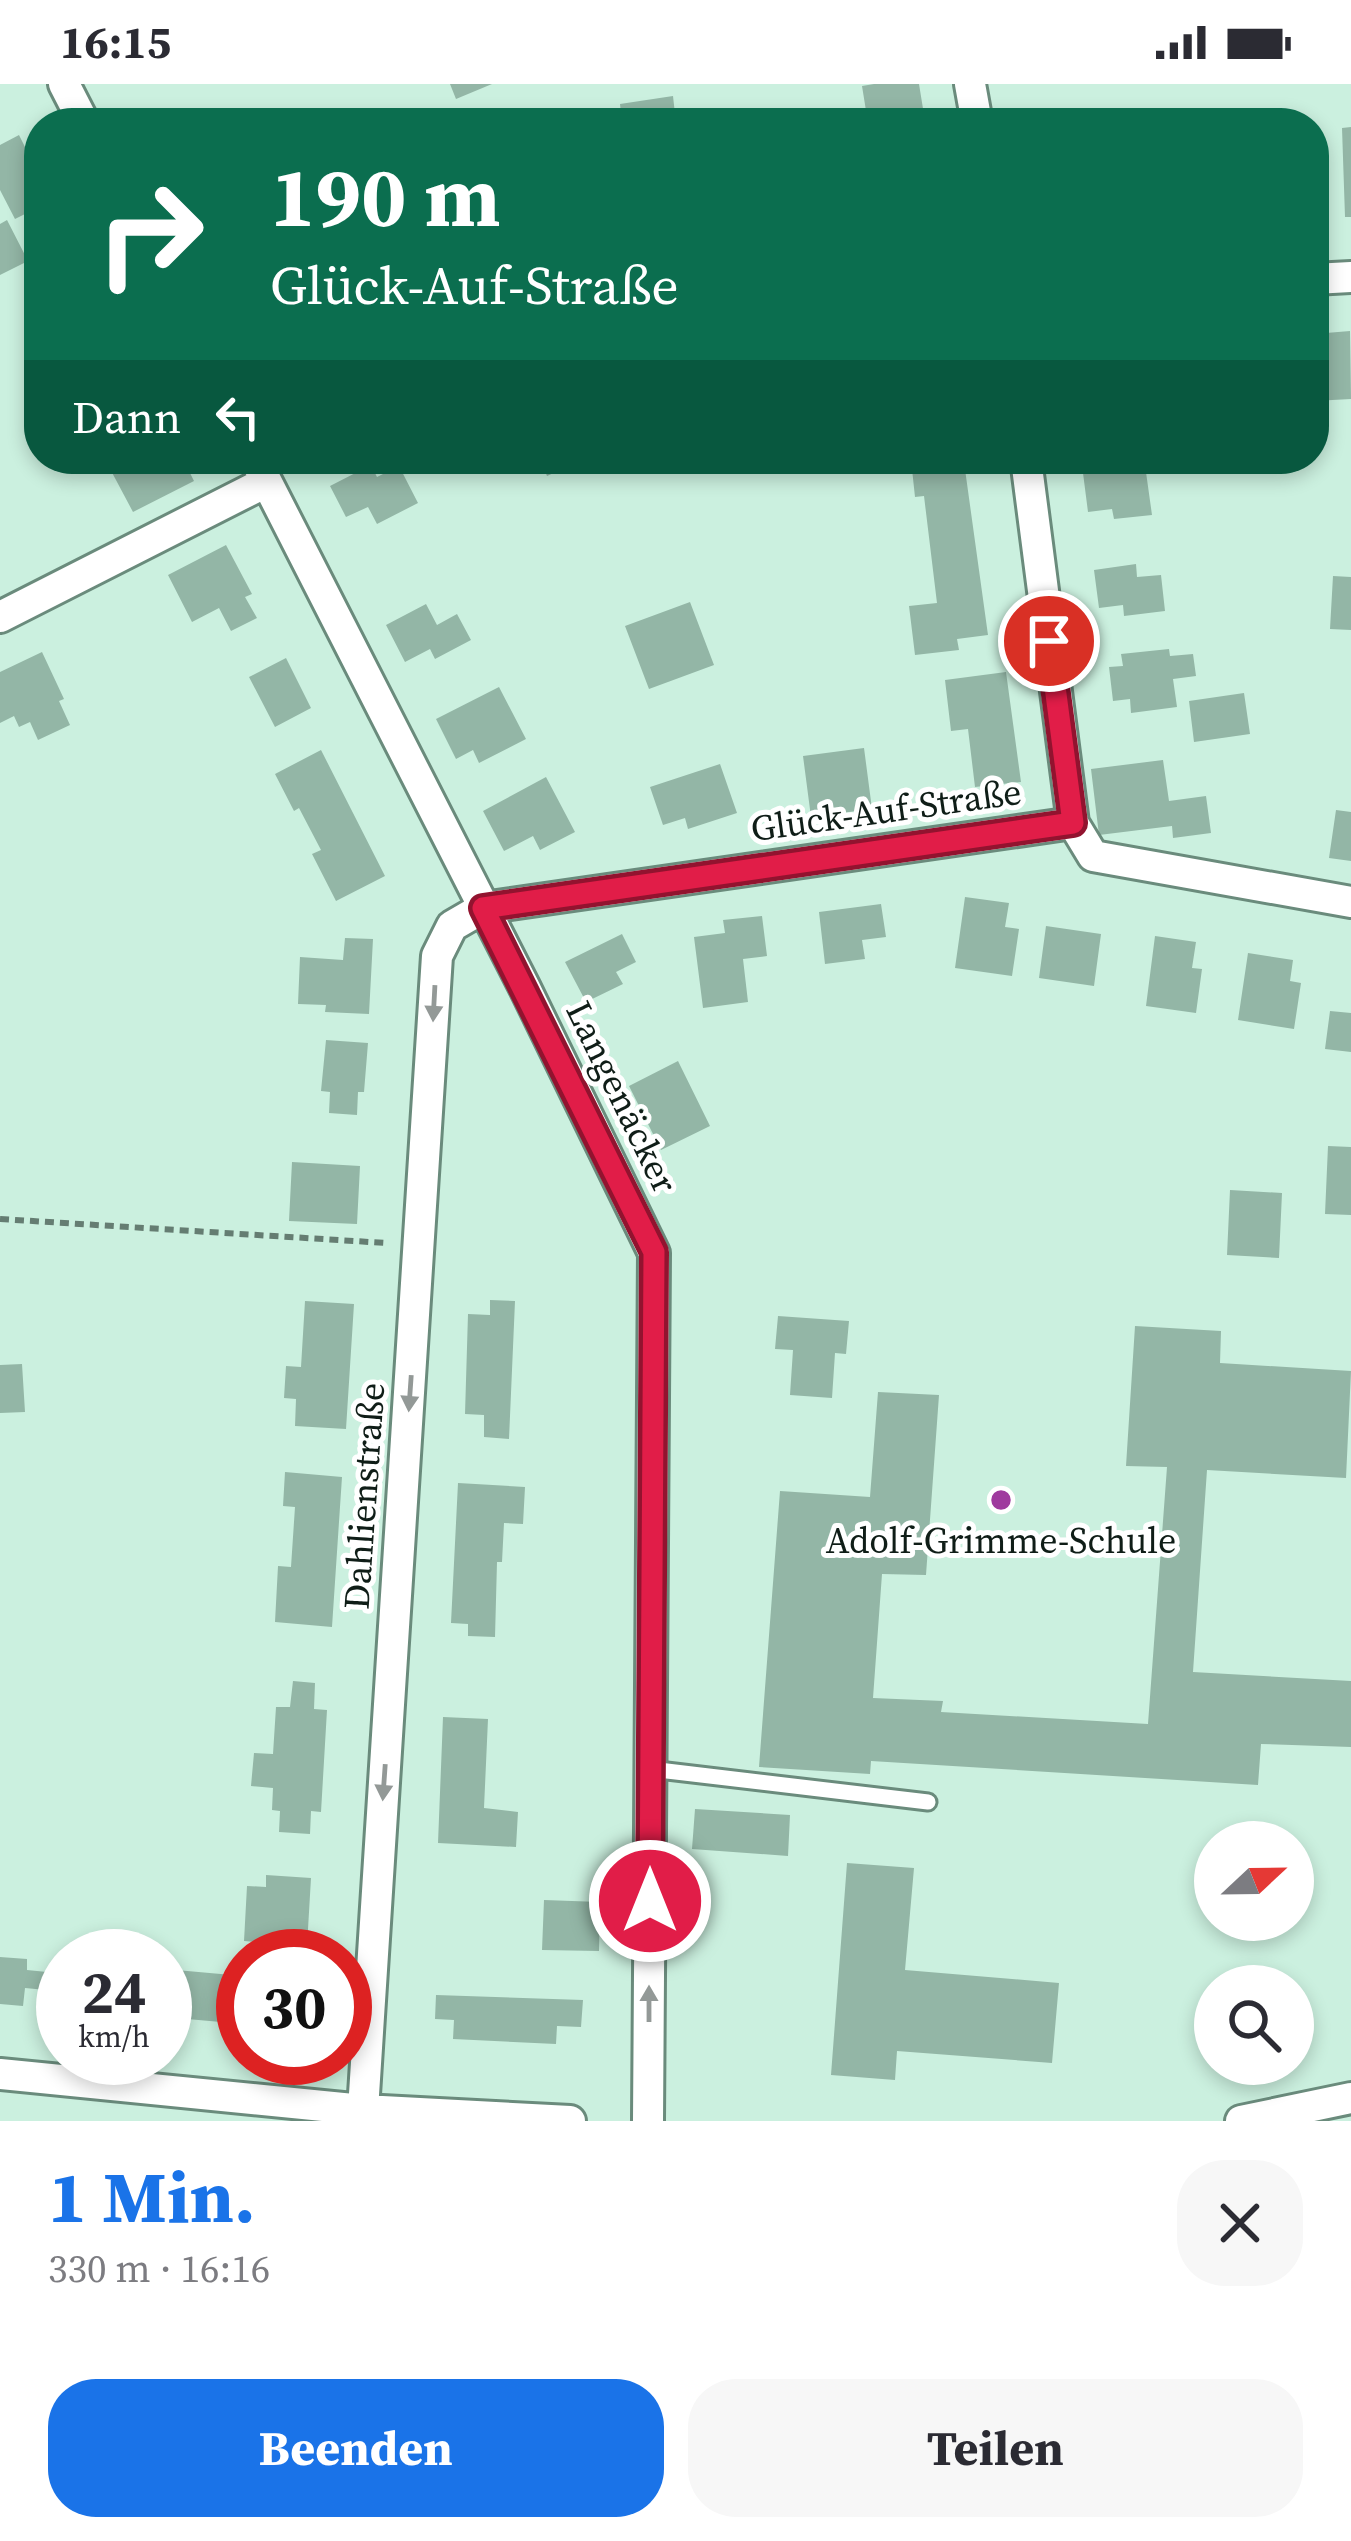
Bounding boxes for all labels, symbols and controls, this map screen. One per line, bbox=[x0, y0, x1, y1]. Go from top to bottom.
text: 16:15 bbox=[60, 11, 171, 73]
text: 190 m bbox=[270, 139, 501, 254]
icon: right bbox=[72, 156, 228, 312]
text: Glück-Auf-Straße bbox=[270, 248, 679, 322]
icon: left bbox=[205, 384, 271, 450]
text: Dann bbox=[72, 386, 181, 448]
pin bbox=[998, 590, 1100, 692]
icon: arrive bbox=[1016, 608, 1082, 674]
street label: Glück-Auf-Straße bbox=[748, 767, 1024, 853]
one-way arrow bbox=[424, 985, 443, 1023]
street label: Langenäcker bbox=[554, 993, 690, 1201]
one-way arrow bbox=[400, 1375, 419, 1412]
street label: Dahlienstraße bbox=[332, 1381, 396, 1611]
marker: Adolf-Grimme-Schule bbox=[988, 1487, 1014, 1513]
place label: Adolf-Grimme-Schule bbox=[826, 1516, 1176, 1565]
one-way arrow bbox=[375, 1764, 394, 1801]
north arrow bbox=[1194, 1821, 1314, 1941]
map controls bbox=[1194, 1821, 1314, 2085]
position arrow bbox=[587, 1838, 713, 1964]
speed limit sign: 30 bbox=[216, 1929, 372, 2085]
text: 24 bbox=[81, 1951, 147, 2033]
button: search bbox=[1194, 1965, 1314, 2085]
one-way arrow bbox=[639, 1984, 659, 2022]
text: km/h bbox=[78, 2016, 150, 2057]
text: 1 Min. bbox=[48, 2147, 256, 2246]
button: close bbox=[1177, 2160, 1303, 2286]
text: 330 m · 16:16 bbox=[48, 2242, 270, 2295]
button: Beenden bbox=[48, 2379, 664, 2517]
button: Teilen bbox=[688, 2379, 1303, 2517]

